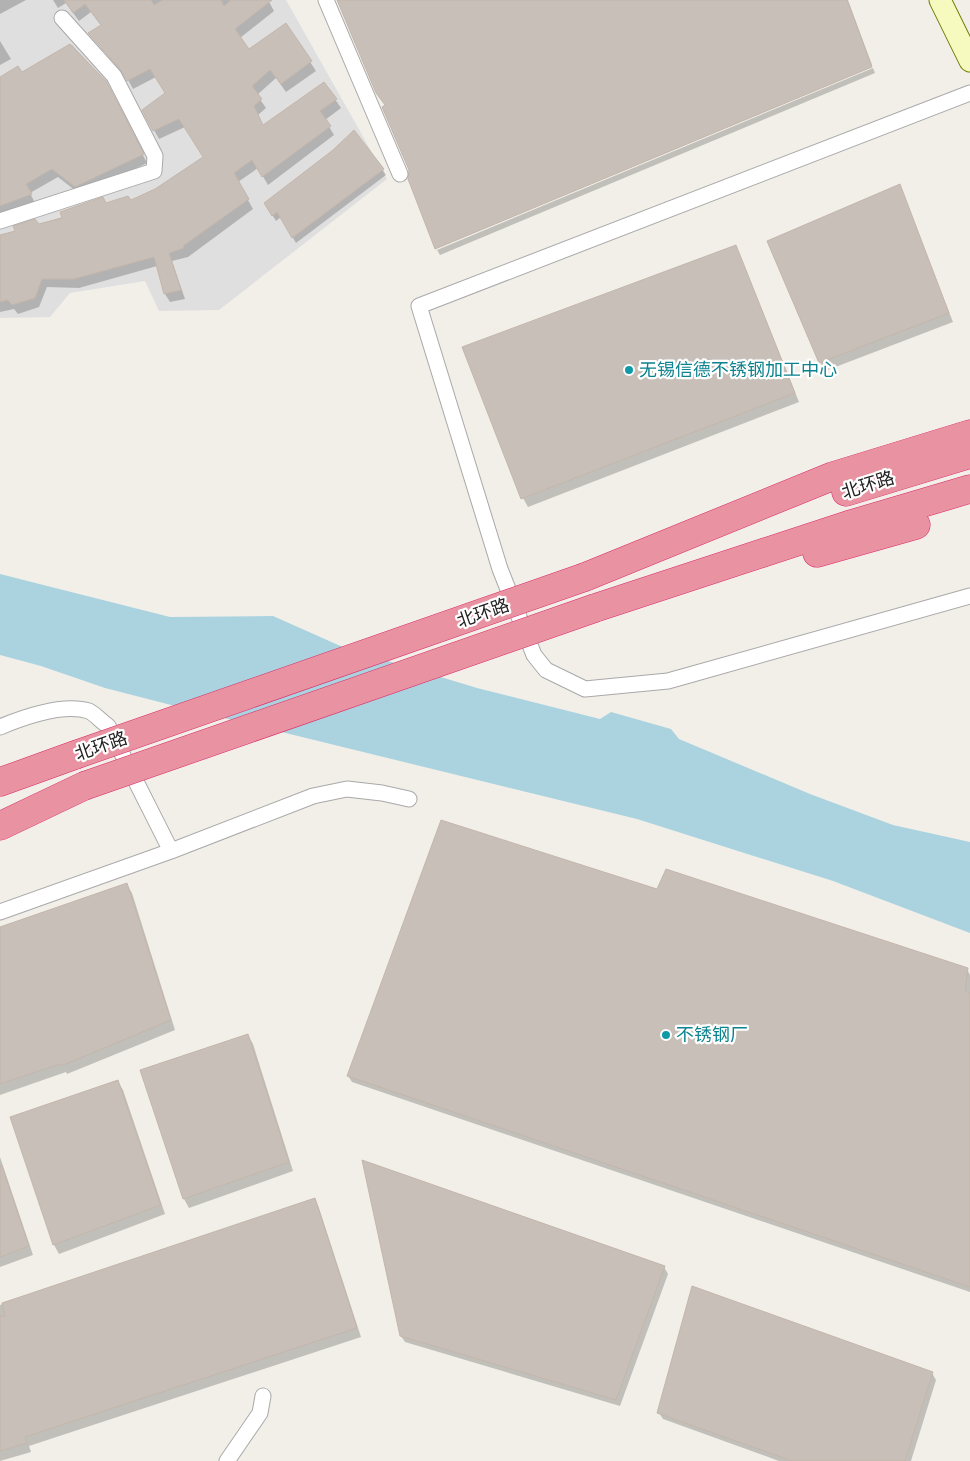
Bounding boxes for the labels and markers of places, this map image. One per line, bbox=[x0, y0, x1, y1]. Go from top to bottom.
place label: 无锡信德不锈钢加工中心 bbox=[639, 359, 837, 380]
marker: 无锡信德不锈钢加工中心 bbox=[623, 364, 635, 376]
place label: 不锈钢厂 bbox=[676, 1024, 748, 1045]
marker: 不锈钢厂 bbox=[660, 1029, 672, 1041]

